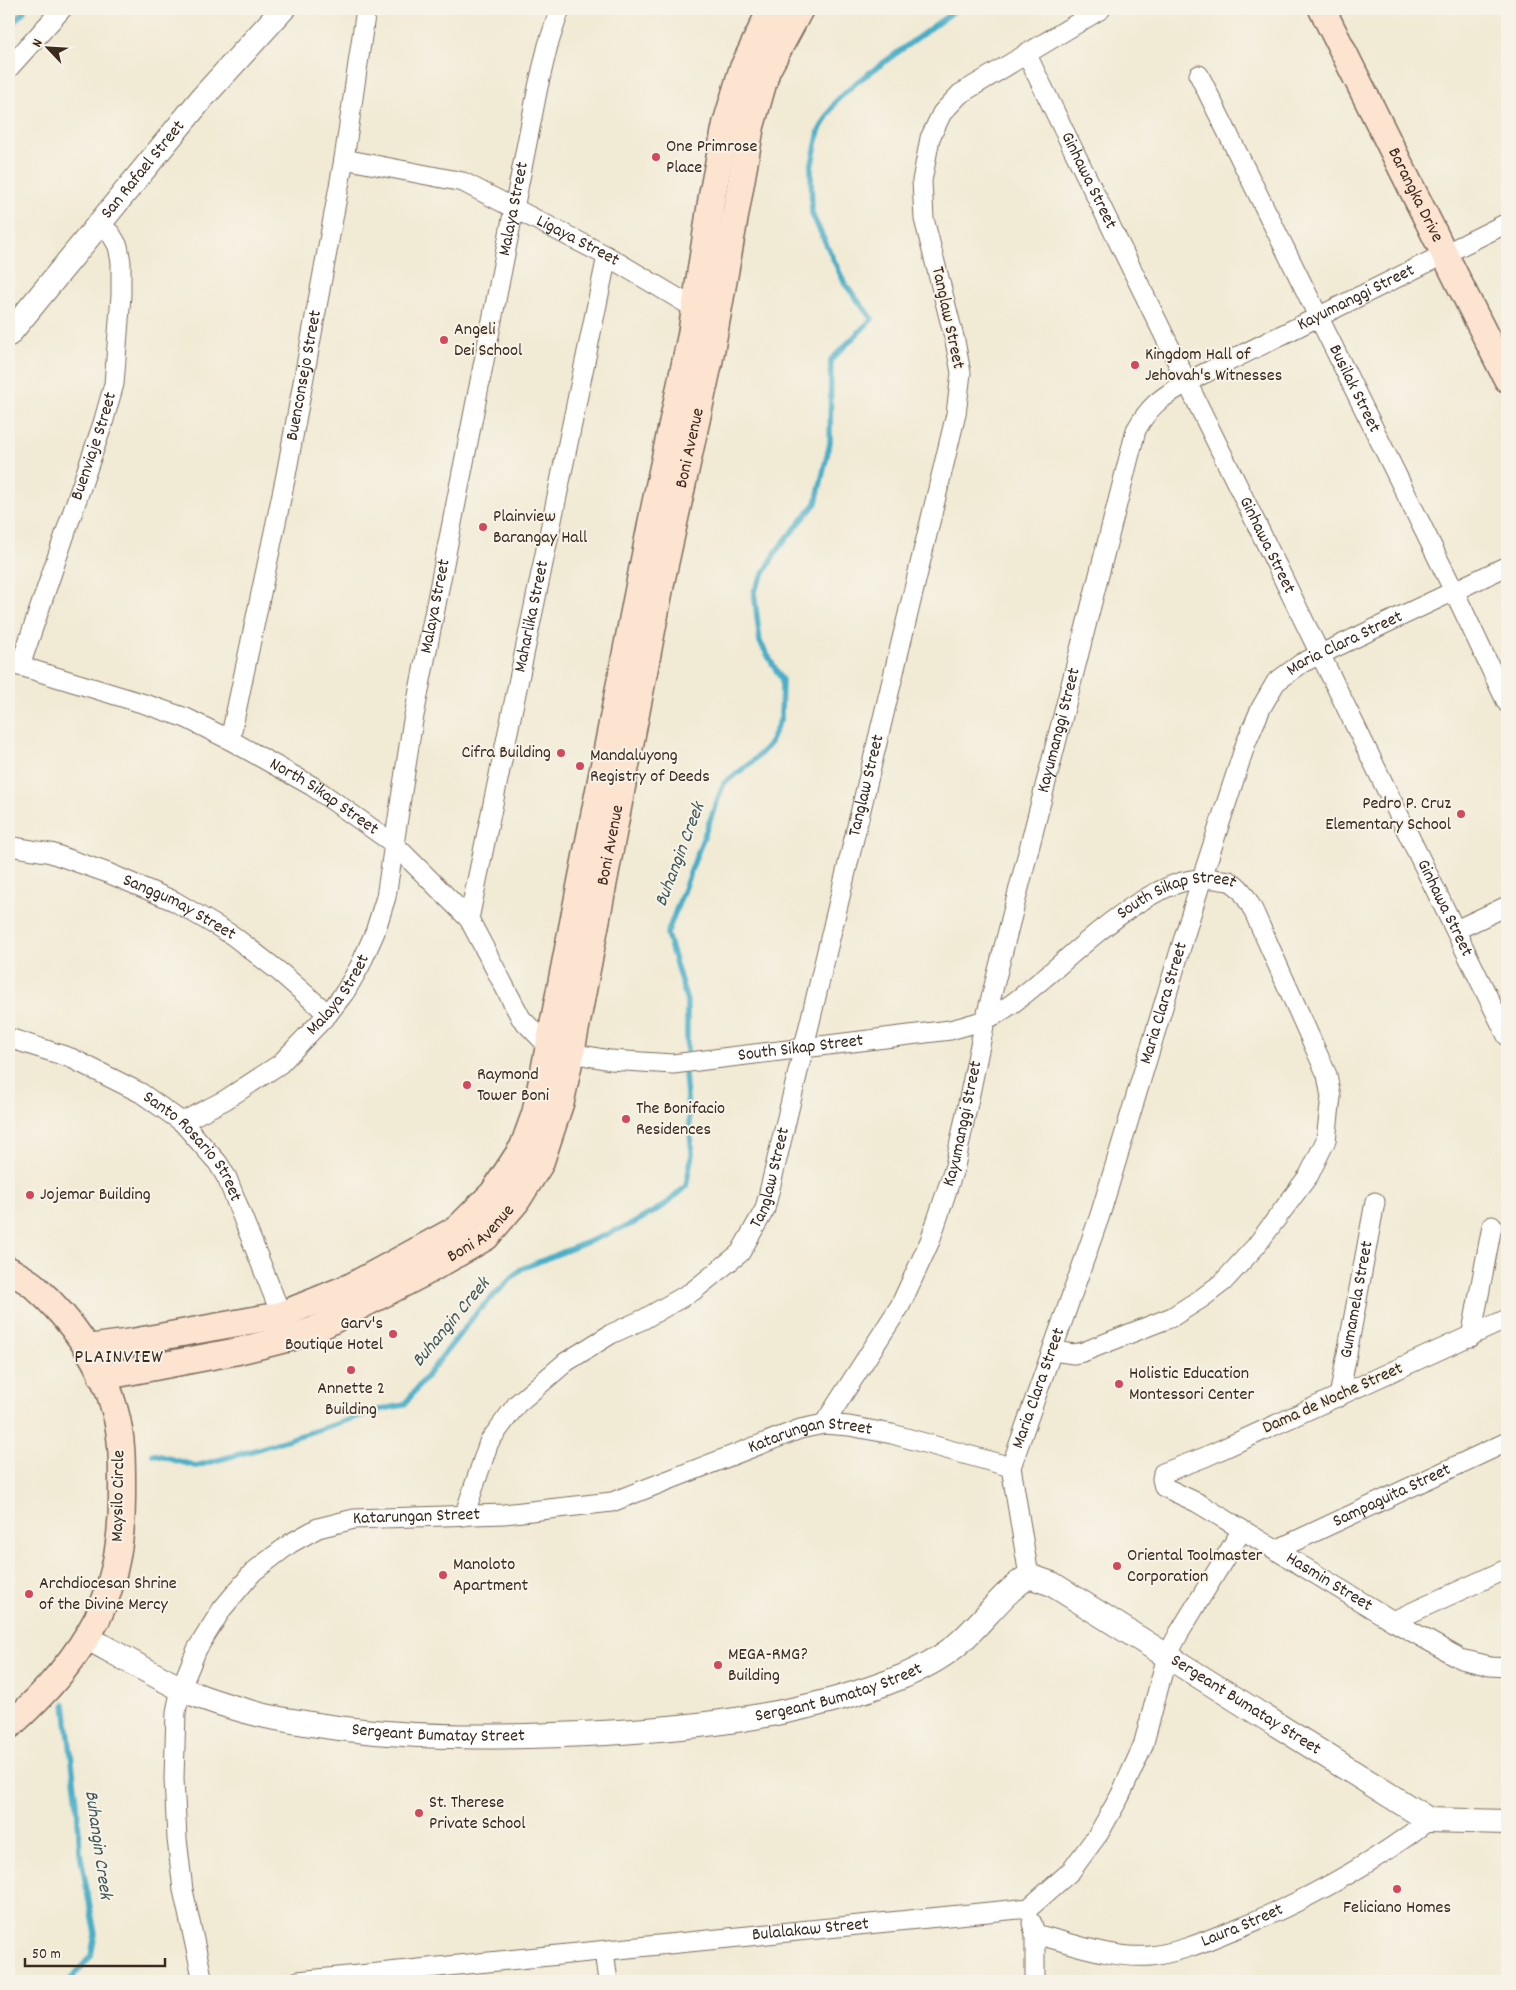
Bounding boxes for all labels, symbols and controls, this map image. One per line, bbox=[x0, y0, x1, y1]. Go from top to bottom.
north arrow bbox=[22, 22, 72, 72]
text: N bbox=[28, 36, 49, 51]
street label: San Rafael Street bbox=[95, 115, 192, 225]
street label: Ginhawa Street bbox=[1054, 128, 1123, 234]
place label: One Primrose Place bbox=[666, 135, 757, 181]
street label: Barangka Drive bbox=[1381, 143, 1449, 247]
marker: One Primrose Place bbox=[650, 151, 662, 163]
street label: Malaya Street bbox=[492, 159, 536, 258]
street label: Ligaya Street bbox=[532, 209, 624, 273]
street label: Kayumanggi Street bbox=[1293, 258, 1419, 338]
street label: Tanglaw Street bbox=[924, 265, 970, 372]
street label: Buenconsejo Street bbox=[280, 308, 329, 443]
place label: Angeli Dei School bbox=[454, 318, 523, 364]
marker: Angeli Dei School bbox=[438, 334, 450, 346]
street label: Busilak Street bbox=[1322, 341, 1387, 437]
place label: Kingdom Hall of Jehovah's Witnesses bbox=[1145, 343, 1282, 389]
marker: Kingdom Hall of Jehovah's Witnesses bbox=[1129, 359, 1141, 371]
street label: Buenviaje Street bbox=[65, 389, 124, 504]
street label: Boni Avenue bbox=[669, 406, 711, 491]
street label: Ginhawa Street bbox=[1232, 492, 1301, 598]
place label: Plainview Barangay Hall bbox=[493, 505, 588, 551]
marker: Plainview Barangay Hall bbox=[477, 521, 489, 533]
street label: Malaya Street bbox=[414, 557, 457, 656]
street label: Maharlika Street bbox=[508, 558, 556, 675]
street label: Maria Clara Street bbox=[1281, 604, 1407, 683]
street label: Kayumanggi Street bbox=[1031, 665, 1087, 796]
street label: Tanglaw Street bbox=[842, 732, 891, 839]
place label: Cifra Building bbox=[461, 741, 551, 766]
place label: Mandaluyong Registry of Deeds bbox=[590, 744, 710, 790]
marker: Cifra Building bbox=[555, 747, 567, 759]
street label: North Sikap Street bbox=[265, 752, 384, 842]
marker: Mandaluyong Registry of Deeds bbox=[574, 760, 586, 772]
place label: Pedro P. Cruz Elementary School bbox=[1325, 792, 1452, 838]
water label: Buhangin Creek bbox=[649, 797, 714, 911]
street label: Boni Avenue bbox=[591, 803, 631, 888]
marker: Pedro P. Cruz Elementary School bbox=[1455, 808, 1467, 820]
street label: Ginhawa Street bbox=[1410, 855, 1479, 961]
street label: South Sikap Street bbox=[1112, 866, 1242, 926]
street label: Sanggumay Street bbox=[119, 868, 241, 947]
street label: Maria Clara Street bbox=[1134, 939, 1194, 1067]
street label: Malaya Street bbox=[301, 950, 376, 1041]
street label: South Sikap Street bbox=[737, 1028, 865, 1068]
street label: Kayumanggi Street bbox=[936, 1058, 989, 1190]
place label: Raymond Tower Boni bbox=[477, 1063, 549, 1109]
marker: Raymond Tower Boni bbox=[461, 1079, 473, 1091]
street label: Santo Rosario Street bbox=[137, 1085, 248, 1206]
place label: The Bonifacio Residences bbox=[636, 1097, 725, 1143]
marker: The Bonifacio Residences bbox=[620, 1113, 632, 1125]
street label: Tanglaw Street bbox=[744, 1125, 797, 1233]
place label: Jojemar Building bbox=[40, 1183, 151, 1208]
marker: Jojemar Building bbox=[24, 1189, 36, 1201]
street label: Boni Avenue bbox=[443, 1199, 521, 1269]
street label: Gumamela Street bbox=[1334, 1239, 1380, 1360]
water label: Buhangin Creek bbox=[406, 1271, 499, 1374]
place label: Garv's Boutique Hotel bbox=[285, 1312, 384, 1358]
street label: Maria Clara Street bbox=[1006, 1324, 1072, 1452]
marker: Garv's Boutique Hotel bbox=[387, 1328, 399, 1340]
district label: PLAINVIEW bbox=[74, 1344, 164, 1372]
street label: Dama de Noche Street bbox=[1259, 1357, 1408, 1441]
place label: Holistic Education Montessori Center bbox=[1129, 1362, 1254, 1408]
marker: Annette 2 Building bbox=[345, 1364, 357, 1376]
place label: Annette 2 Building bbox=[317, 1377, 385, 1423]
marker: Holistic Education Montessori Center bbox=[1113, 1378, 1125, 1390]
street label: Katarungan Street bbox=[745, 1412, 874, 1460]
street label: Maysilo Circle bbox=[106, 1450, 132, 1542]
street label: Sampaguita Street bbox=[1329, 1457, 1455, 1534]
street label: Katarungan Street bbox=[352, 1502, 481, 1532]
place label: Oriental Toolmaster Corporation bbox=[1127, 1544, 1263, 1590]
street label: Hasmin Street bbox=[1281, 1546, 1377, 1618]
place label: Manoloto Apartment bbox=[453, 1553, 528, 1599]
marker: Oriental Toolmaster Corporation bbox=[1111, 1560, 1123, 1572]
marker: Manoloto Apartment bbox=[437, 1569, 449, 1581]
place label: Archdiocesan Shrine of the Divine Mercy bbox=[39, 1572, 177, 1618]
marker: Archdiocesan Shrine of the Divine Mercy bbox=[23, 1588, 35, 1600]
place label: MEGA-RMG? Building bbox=[728, 1643, 808, 1689]
street label: Sergeant Bumatay Street bbox=[1165, 1649, 1326, 1762]
street label: Sergeant Bumatay Street bbox=[753, 1657, 927, 1729]
marker: MEGA-RMG? Building bbox=[712, 1659, 724, 1671]
street label: Sergeant Bumatay Street bbox=[350, 1717, 525, 1749]
water label: Buhangin Creek bbox=[76, 1789, 118, 1903]
place label: St. Therese Private School bbox=[429, 1791, 526, 1837]
marker: St. Therese Private School bbox=[413, 1807, 425, 1819]
marker: Feliciano Homes bbox=[1391, 1883, 1403, 1895]
place label: Feliciano Homes bbox=[1343, 1896, 1451, 1921]
street label: Laura Street bbox=[1198, 1897, 1288, 1954]
street label: Bulalakaw Street bbox=[751, 1912, 870, 1948]
scale bar bbox=[25, 1935, 165, 1967]
text: 50 m bbox=[32, 1944, 61, 1966]

